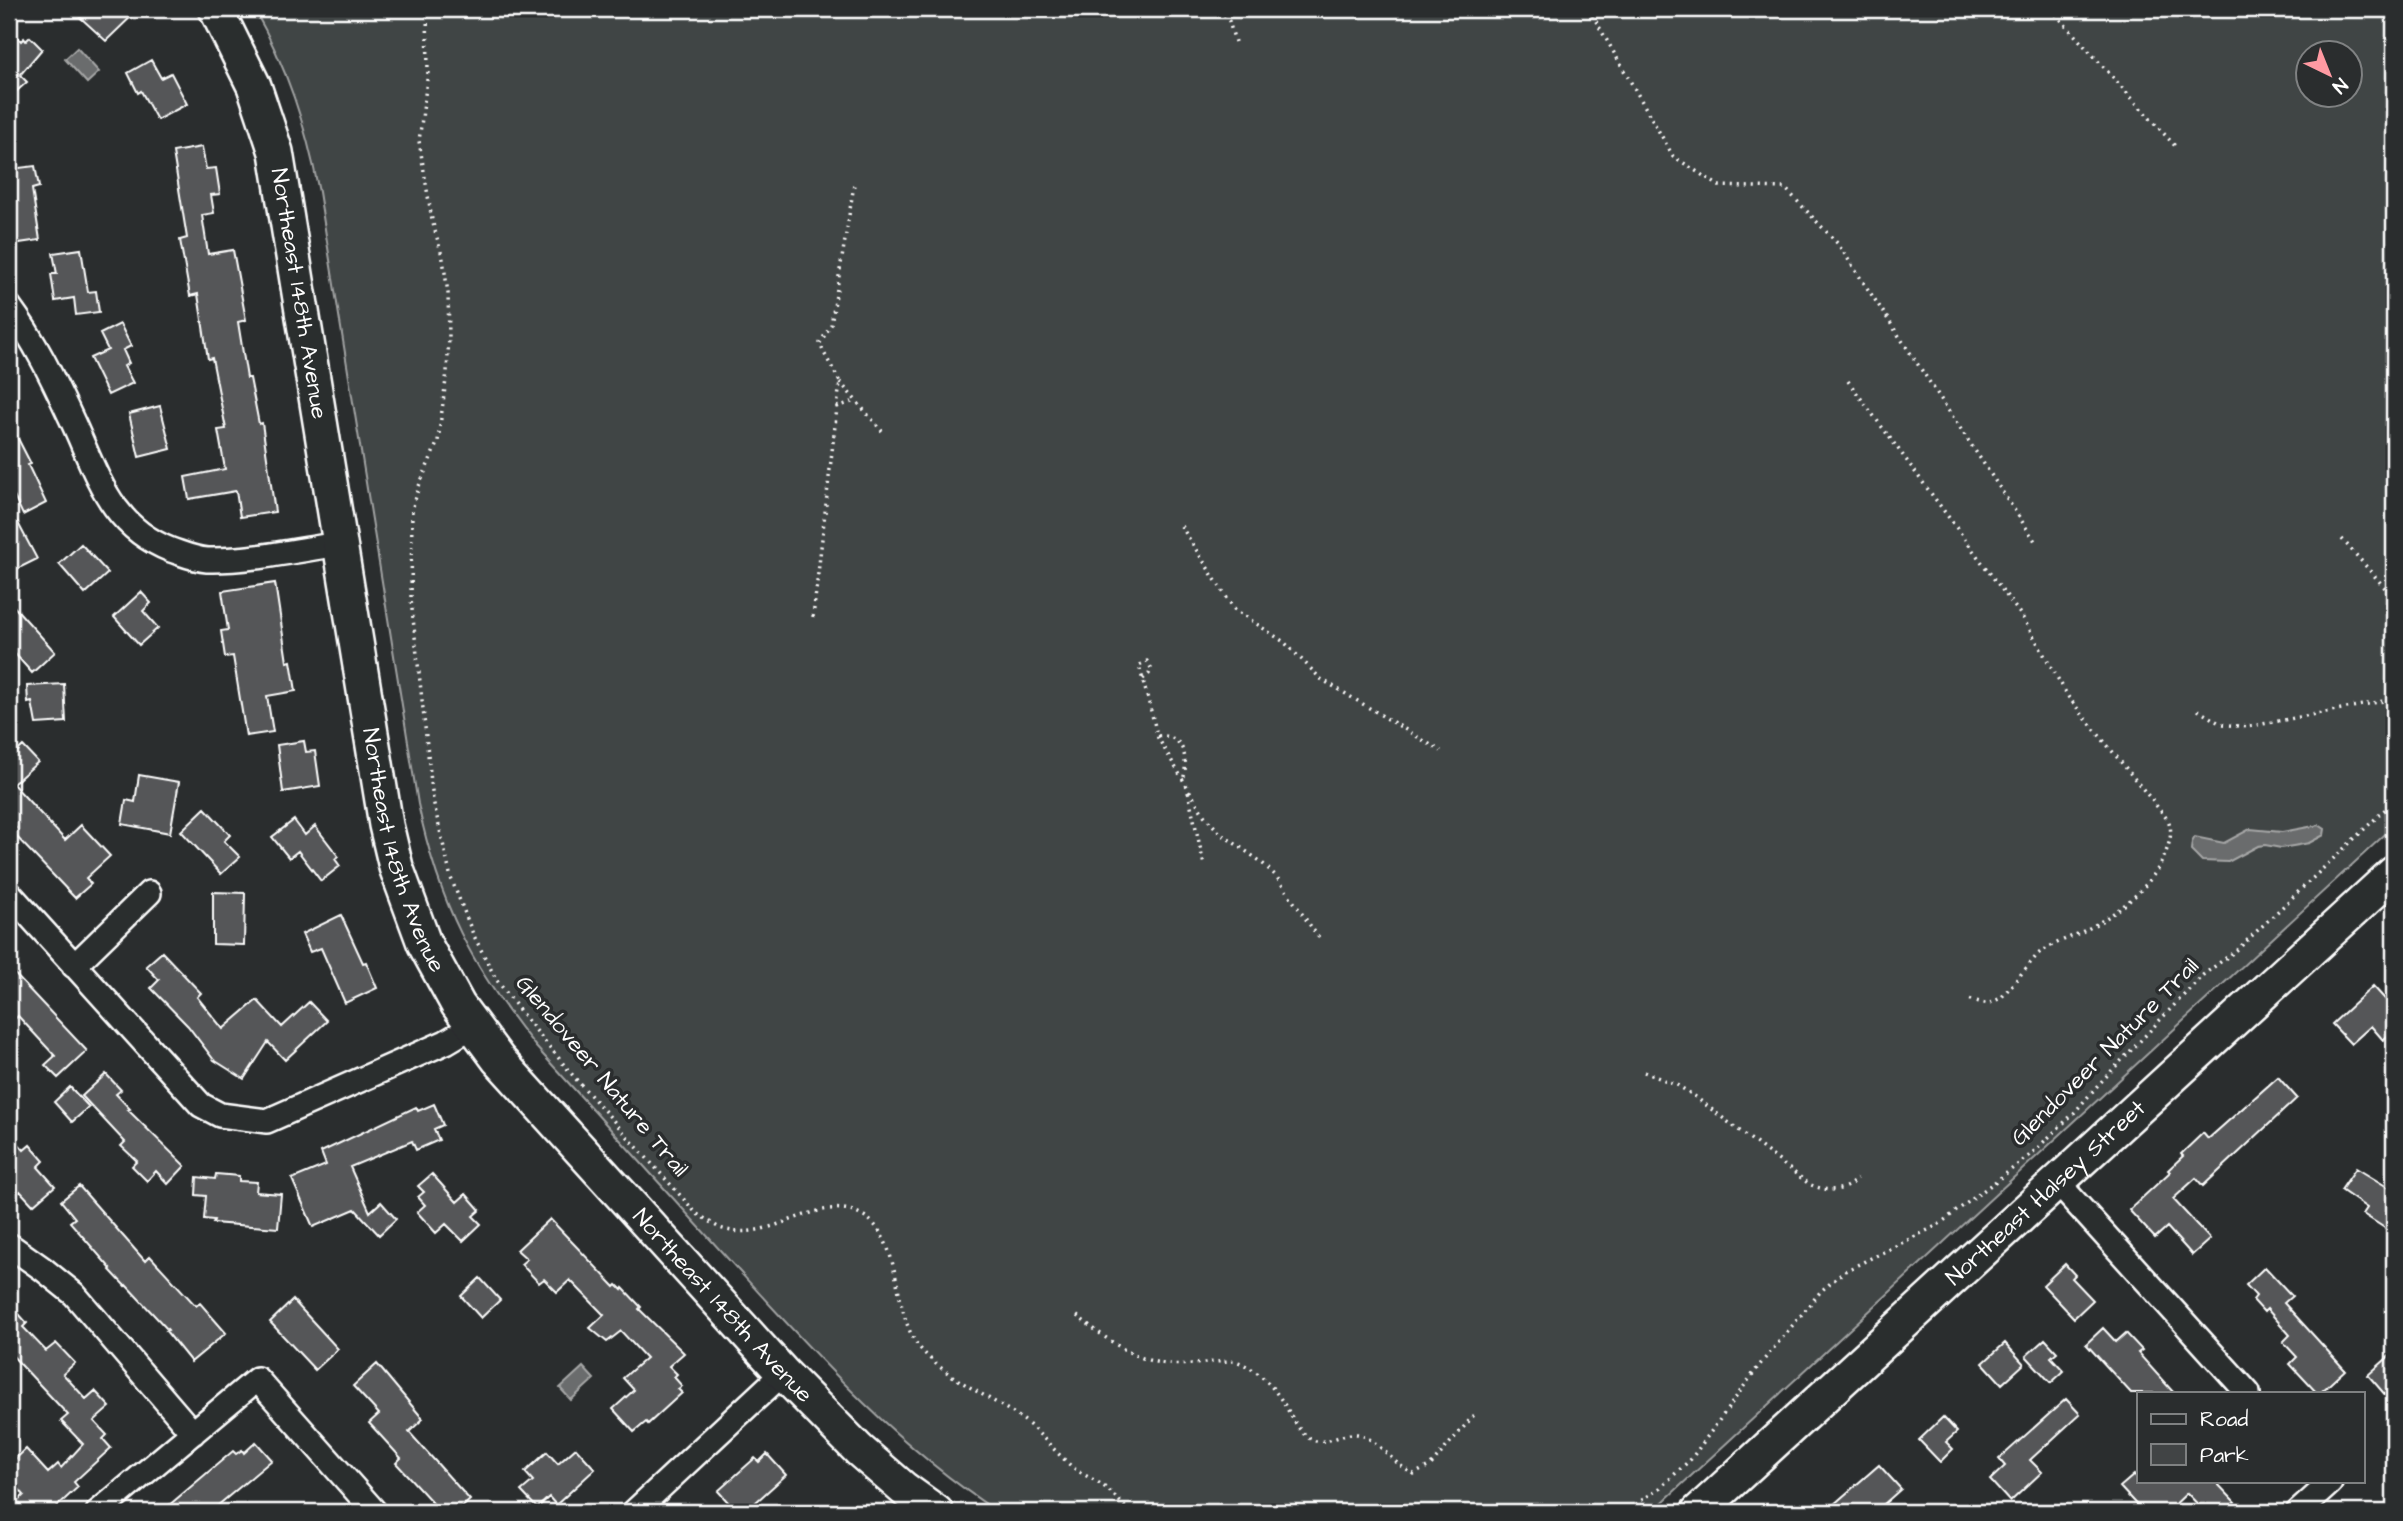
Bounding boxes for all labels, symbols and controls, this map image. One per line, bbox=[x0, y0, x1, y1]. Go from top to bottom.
north arrow bbox=[2294, 38, 2364, 108]
text: N bbox=[2326, 71, 2353, 99]
street label: Northeast 148th Avenue bbox=[263, 166, 335, 421]
street label: Northeast 148th Avenue bbox=[354, 726, 453, 978]
street label: Glendoveer Nature Trail bbox=[2004, 951, 2206, 1153]
street label: Glendoveer Nature Trail bbox=[508, 968, 696, 1184]
street label: Northeast Halsey Street bbox=[1939, 1092, 2153, 1293]
street label: Northeast 148th Avenue bbox=[625, 1201, 820, 1410]
legend bbox=[2137, 1392, 2364, 1482]
text: Road bbox=[2200, 1405, 2248, 1434]
text: Park bbox=[2200, 1441, 2249, 1470]

